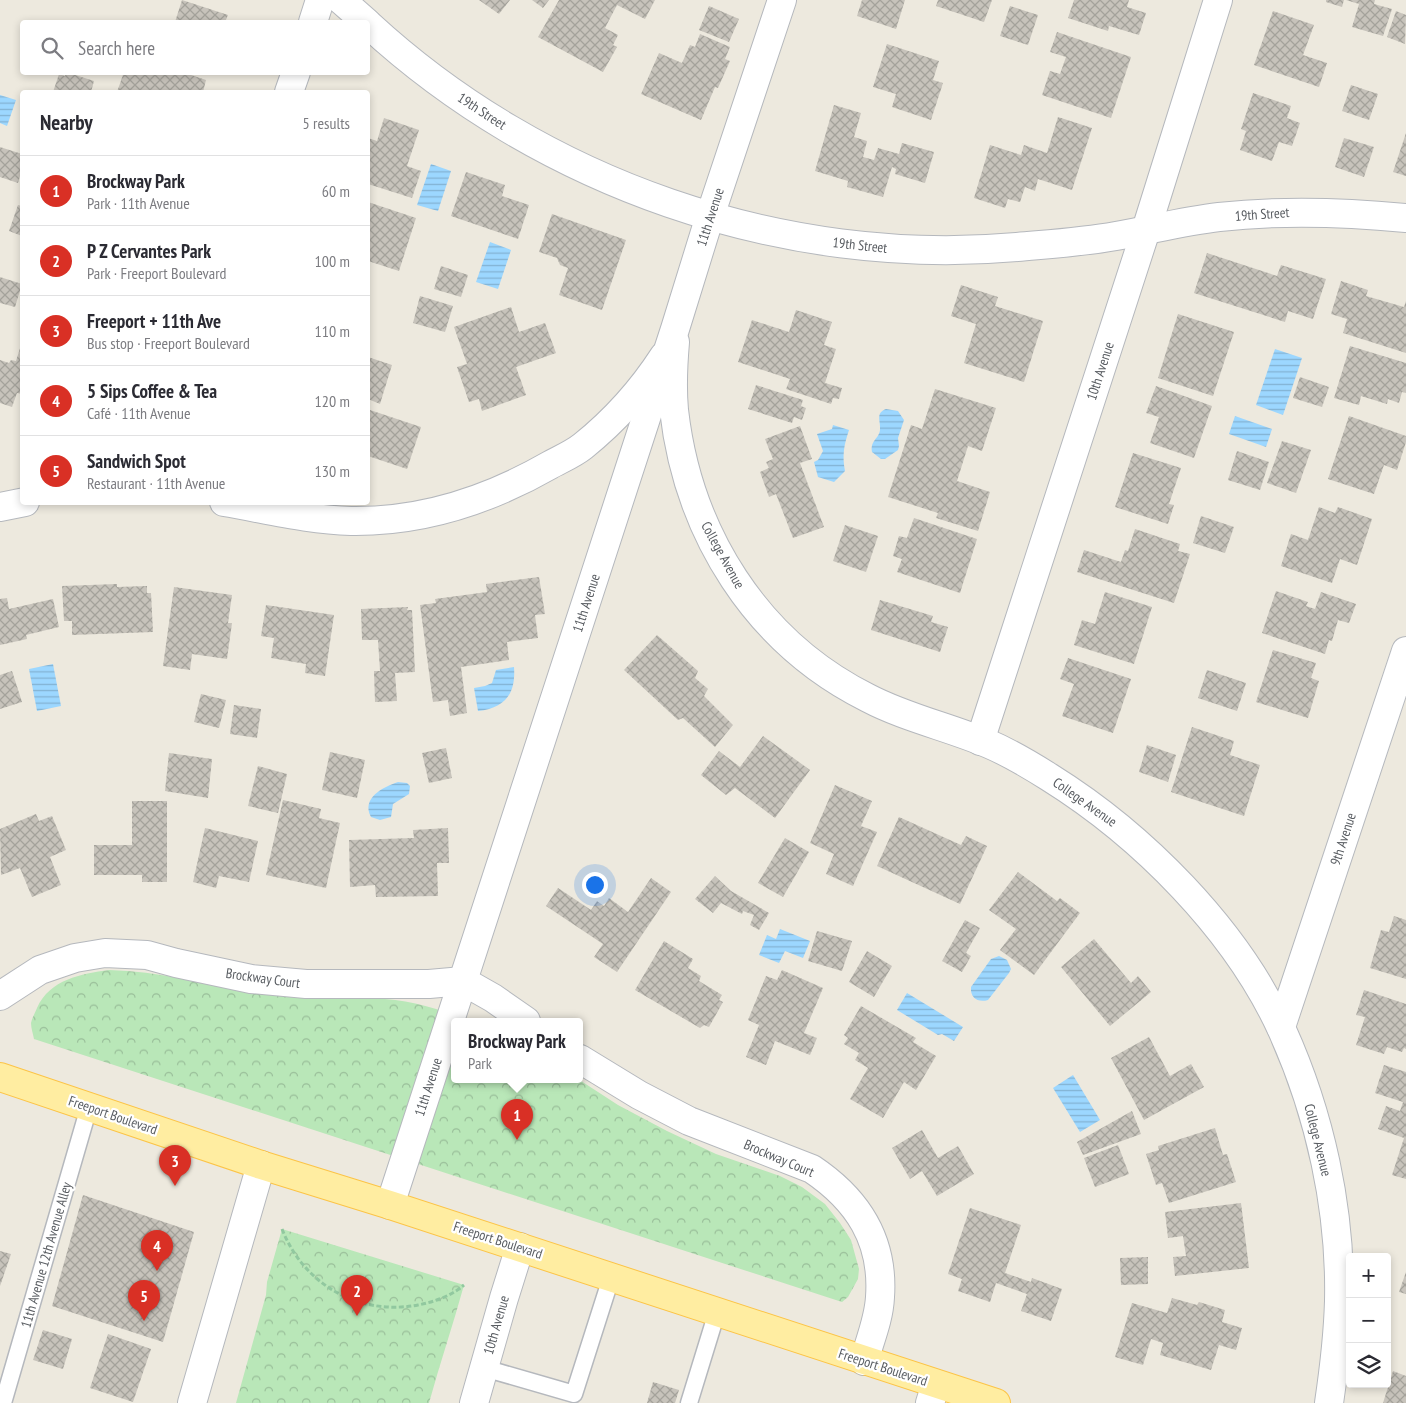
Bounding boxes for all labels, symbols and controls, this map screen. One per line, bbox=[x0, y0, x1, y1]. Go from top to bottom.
search box bbox=[20, 20, 370, 75]
icon: search bbox=[38, 34, 66, 62]
text: Search here bbox=[78, 36, 155, 60]
street label: 19th Street bbox=[454, 89, 510, 133]
text: Nearby bbox=[40, 109, 93, 136]
text: 5 results bbox=[303, 113, 350, 133]
text: Brockway Park bbox=[87, 169, 185, 193]
text: 1 bbox=[52, 181, 60, 201]
text: 60 m bbox=[322, 181, 350, 201]
street label: 11th Avenue bbox=[692, 185, 728, 249]
text: Park · 11th Avenue bbox=[87, 193, 190, 213]
street label: 19th Street bbox=[1234, 203, 1290, 225]
street label: 19th Street bbox=[832, 233, 888, 257]
text: P Z Cervantes Park bbox=[87, 239, 211, 263]
text: 2 bbox=[52, 251, 60, 271]
text: 100 m bbox=[315, 251, 350, 271]
text: Park · Freeport Boulevard bbox=[87, 263, 226, 283]
text: Freeport + 11th Ave bbox=[87, 309, 221, 333]
text: 3 bbox=[52, 321, 60, 341]
text: 110 m bbox=[315, 321, 350, 341]
text: Bus stop · Freeport Boulevard bbox=[87, 333, 250, 353]
street label: 10th Avenue bbox=[1082, 339, 1118, 403]
text: 5 Sips Coffee & Tea bbox=[87, 379, 217, 403]
text: 4 bbox=[52, 391, 60, 411]
text: 120 m bbox=[315, 391, 350, 411]
text: Café · 11th Avenue bbox=[87, 403, 191, 423]
text: Sandwich Spot bbox=[87, 449, 186, 473]
text: 5 bbox=[52, 461, 60, 481]
text: 130 m bbox=[315, 461, 350, 481]
text: Restaurant · 11th Avenue bbox=[87, 473, 225, 493]
street label: College Avenue bbox=[697, 518, 749, 592]
street label: 11th Avenue bbox=[568, 571, 604, 635]
street label: College Avenue bbox=[1049, 773, 1121, 831]
street label: 9th Avenue bbox=[1326, 810, 1360, 868]
your location bbox=[582, 872, 608, 898]
street label: Brockway Court bbox=[225, 964, 301, 992]
popup bbox=[451, 1018, 583, 1083]
text: Brockway Park bbox=[468, 1029, 566, 1053]
text: Park bbox=[468, 1053, 492, 1073]
street label: 11th Avenue bbox=[410, 1055, 446, 1119]
street label: Freeport Boulevard bbox=[66, 1091, 160, 1139]
pin: 1 bbox=[501, 1099, 533, 1140]
street label: College Avenue bbox=[1300, 1102, 1336, 1178]
street label: Brockway Court bbox=[741, 1135, 817, 1181]
pin: 3 bbox=[159, 1145, 191, 1186]
street label: 11th Avenue 12th Avenue Alley bbox=[17, 1179, 76, 1330]
street label: Freeport Boulevard bbox=[451, 1217, 545, 1263]
pin: 4 bbox=[141, 1230, 173, 1271]
map controls bbox=[1346, 1253, 1391, 1388]
button: + bbox=[1346, 1253, 1391, 1298]
pin: 2 bbox=[341, 1275, 373, 1316]
pin: 5 bbox=[128, 1280, 160, 1321]
street label: 10th Avenue bbox=[479, 1293, 513, 1357]
button: − bbox=[1346, 1298, 1391, 1343]
button: layers bbox=[1346, 1343, 1391, 1388]
street label: Freeport Boulevard bbox=[836, 1344, 930, 1390]

